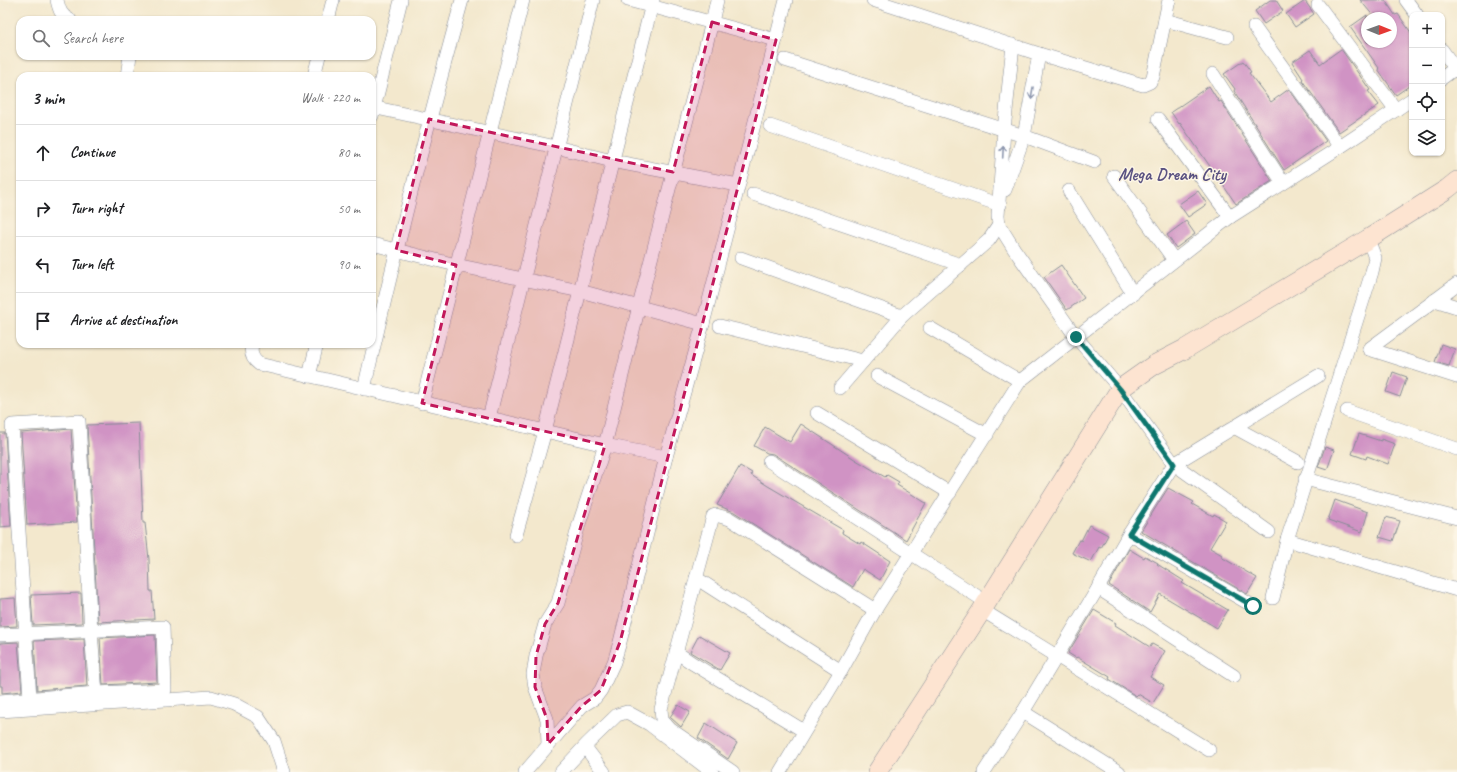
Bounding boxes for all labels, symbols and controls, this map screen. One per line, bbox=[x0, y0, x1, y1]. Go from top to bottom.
north arrow bbox=[1361, 12, 1397, 48]
map controls bbox=[1409, 12, 1445, 156]
button: + bbox=[1409, 12, 1445, 48]
search box bbox=[16, 16, 376, 60]
icon: search bbox=[30, 27, 52, 49]
text: Search here bbox=[62, 29, 123, 48]
button: − bbox=[1409, 48, 1445, 84]
button: locate bbox=[1409, 84, 1445, 120]
one-way arrow bbox=[1028, 86, 1036, 99]
text: 3 min bbox=[32, 88, 65, 109]
text: Walk · 220 m bbox=[301, 90, 360, 106]
button: layers bbox=[1409, 120, 1445, 156]
icon: ahead bbox=[32, 142, 54, 164]
text: Continue bbox=[70, 143, 115, 162]
text: 80 m bbox=[338, 145, 360, 161]
one-way arrow bbox=[999, 146, 1007, 159]
district label: Mega Dream City bbox=[1118, 163, 1228, 185]
icon: right bbox=[32, 198, 54, 220]
text: Turn right bbox=[70, 199, 123, 218]
text: 50 m bbox=[338, 201, 360, 217]
icon: left bbox=[32, 254, 54, 276]
text: Turn left bbox=[70, 255, 113, 274]
text: 90 m bbox=[338, 257, 360, 273]
icon: arrive bbox=[32, 310, 54, 332]
text: Arrive at destination bbox=[70, 311, 177, 330]
route end bbox=[1067, 328, 1085, 346]
route start bbox=[1244, 597, 1262, 615]

